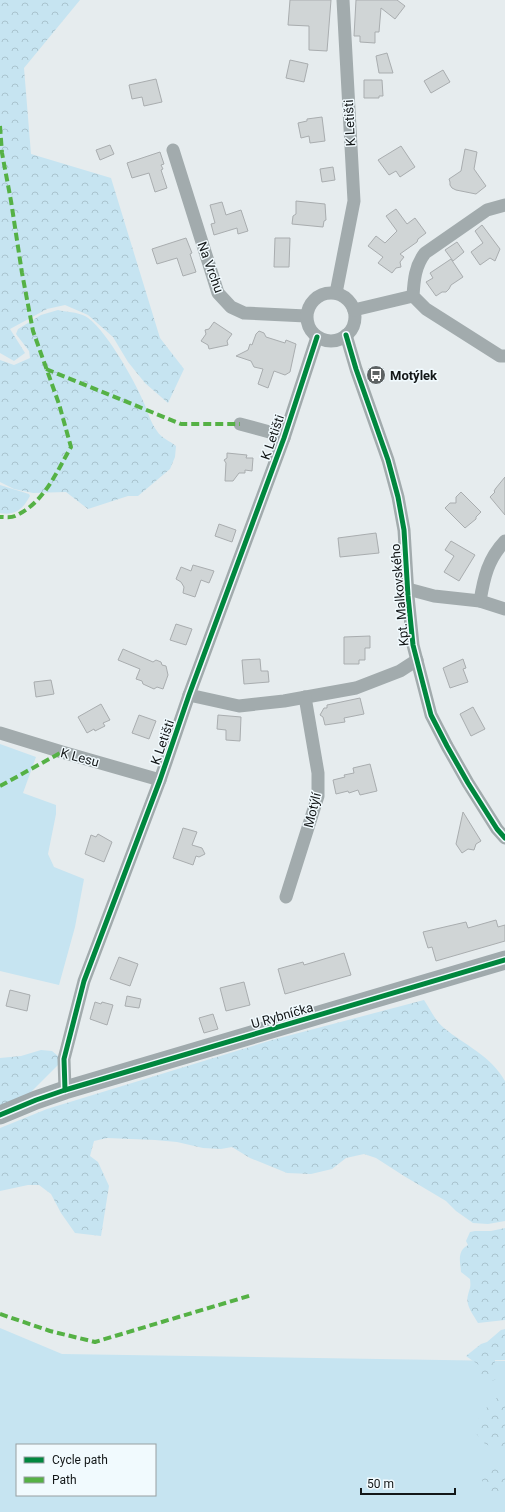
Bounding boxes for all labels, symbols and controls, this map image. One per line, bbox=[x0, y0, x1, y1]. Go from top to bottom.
street label: K Letišti bbox=[341, 99, 358, 147]
street label: Na Vrchu bbox=[194, 240, 227, 295]
bus stop icon: Motýlek bbox=[365, 364, 387, 386]
place label: Motýlek bbox=[390, 368, 438, 383]
street label: K Letišti bbox=[258, 413, 287, 462]
street label: Kpt. Malkovského bbox=[388, 543, 411, 647]
street label: K Letišti bbox=[148, 718, 177, 767]
street label: K Lesu bbox=[59, 745, 101, 770]
street label: Motýlí bbox=[301, 790, 324, 829]
street label: U Rybníčka bbox=[249, 999, 315, 1032]
legend bbox=[16, 1444, 156, 1496]
text: Cycle path bbox=[52, 1453, 108, 1467]
scale bar bbox=[361, 1470, 455, 1496]
text: Path bbox=[52, 1473, 77, 1487]
text: 50 m bbox=[367, 1477, 394, 1491]

